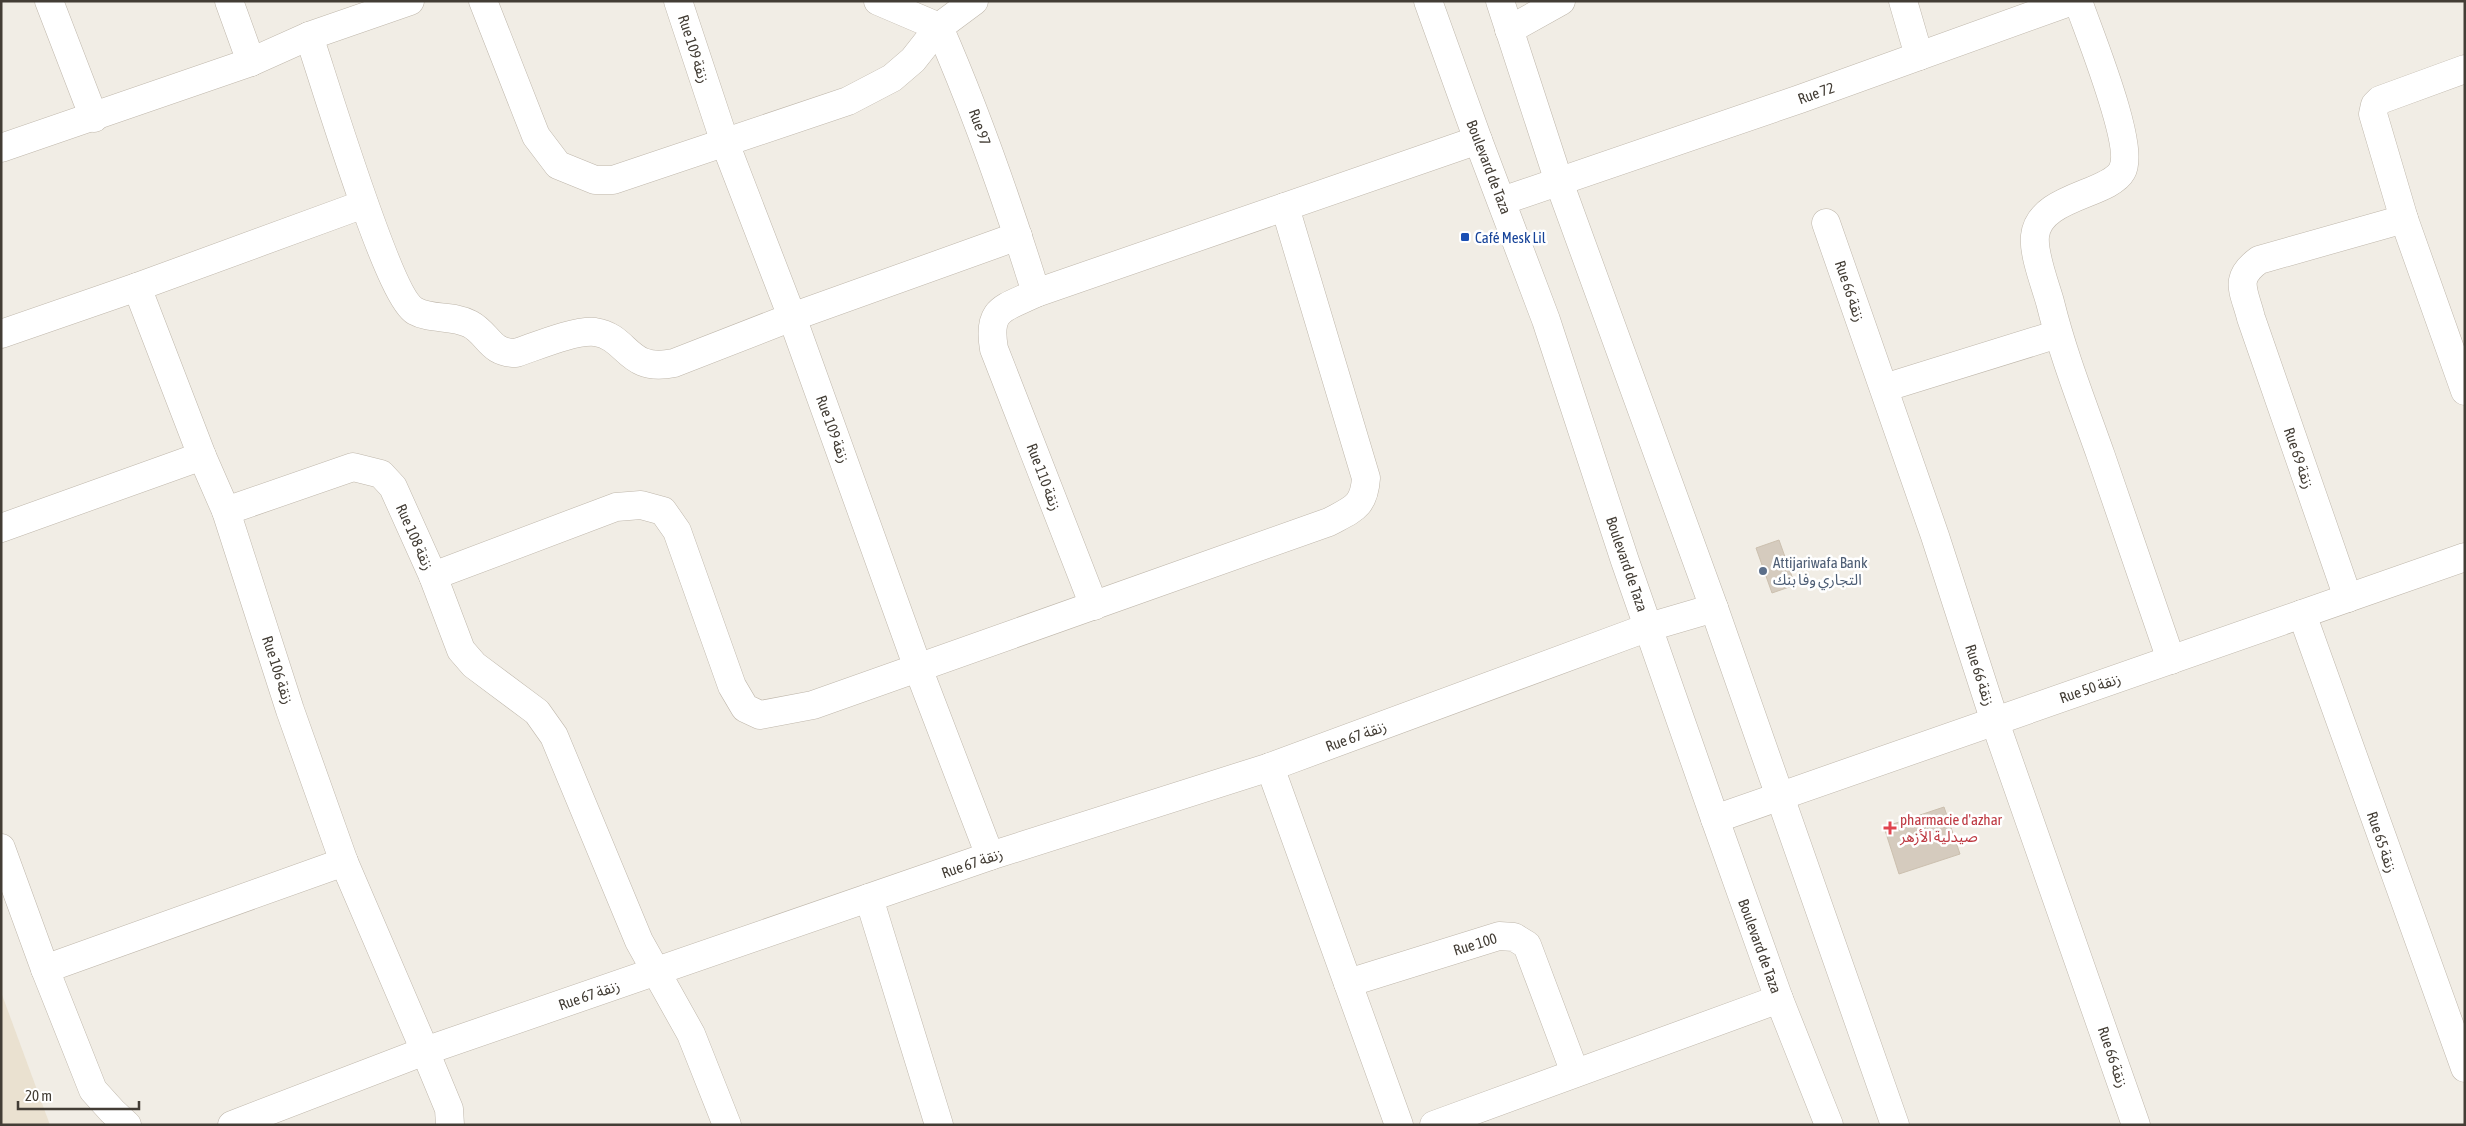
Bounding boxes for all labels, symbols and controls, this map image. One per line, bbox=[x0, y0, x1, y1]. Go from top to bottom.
street label: Rue 109 زنقة bbox=[674, 13, 713, 86]
street label: Rue 72 bbox=[1795, 79, 1837, 107]
street label: Rue 97 bbox=[966, 106, 994, 148]
street label: Boulevard de Taza bbox=[1463, 118, 1515, 216]
place label: Café Mesk Lil bbox=[1475, 229, 1546, 246]
marker: Café Mesk Lil bbox=[1459, 231, 1471, 243]
street label: Rue 66 زنقة bbox=[1831, 258, 1868, 324]
street label: Rue 109 زنقة bbox=[812, 393, 853, 465]
street label: Rue 69 زنقة bbox=[2280, 425, 2317, 491]
street label: Rue 110 زنقة bbox=[1022, 441, 1065, 513]
street label: Rue 108 زنقة bbox=[392, 501, 437, 573]
street label: Boulevard de Taza bbox=[1603, 514, 1651, 614]
place label: Attijariwafa Bank التجاري وفا بنك bbox=[1773, 554, 1868, 591]
marker: Attijariwafa Bank التجاري وفا بنك bbox=[1757, 565, 1769, 577]
street label: Rue 106 زنقة bbox=[258, 634, 297, 707]
street label: Rue 66 زنقة bbox=[1961, 642, 1998, 708]
street label: Rue 50 زنقة bbox=[2057, 670, 2123, 707]
street label: Rue 67 زنقة bbox=[1323, 717, 1389, 756]
street label: Rue 65 زنقة bbox=[2363, 809, 2400, 875]
place label: pharmacie d'azhar صيدلية الأزهر bbox=[1899, 811, 2003, 846]
marker: pharmacie d'azhar صيدلية الأزهر bbox=[1884, 822, 1896, 834]
street label: Rue 67 زنقة bbox=[939, 845, 1005, 882]
street label: Boulevard de Taza bbox=[1735, 896, 1785, 996]
street label: Rue 100 bbox=[1451, 929, 1499, 959]
street label: Rue 67 زنقة bbox=[556, 977, 622, 1014]
street label: Rue 66 زنقة bbox=[2094, 1024, 2131, 1090]
scale bar bbox=[18, 1078, 139, 1110]
text: 20 m bbox=[25, 1087, 52, 1104]

